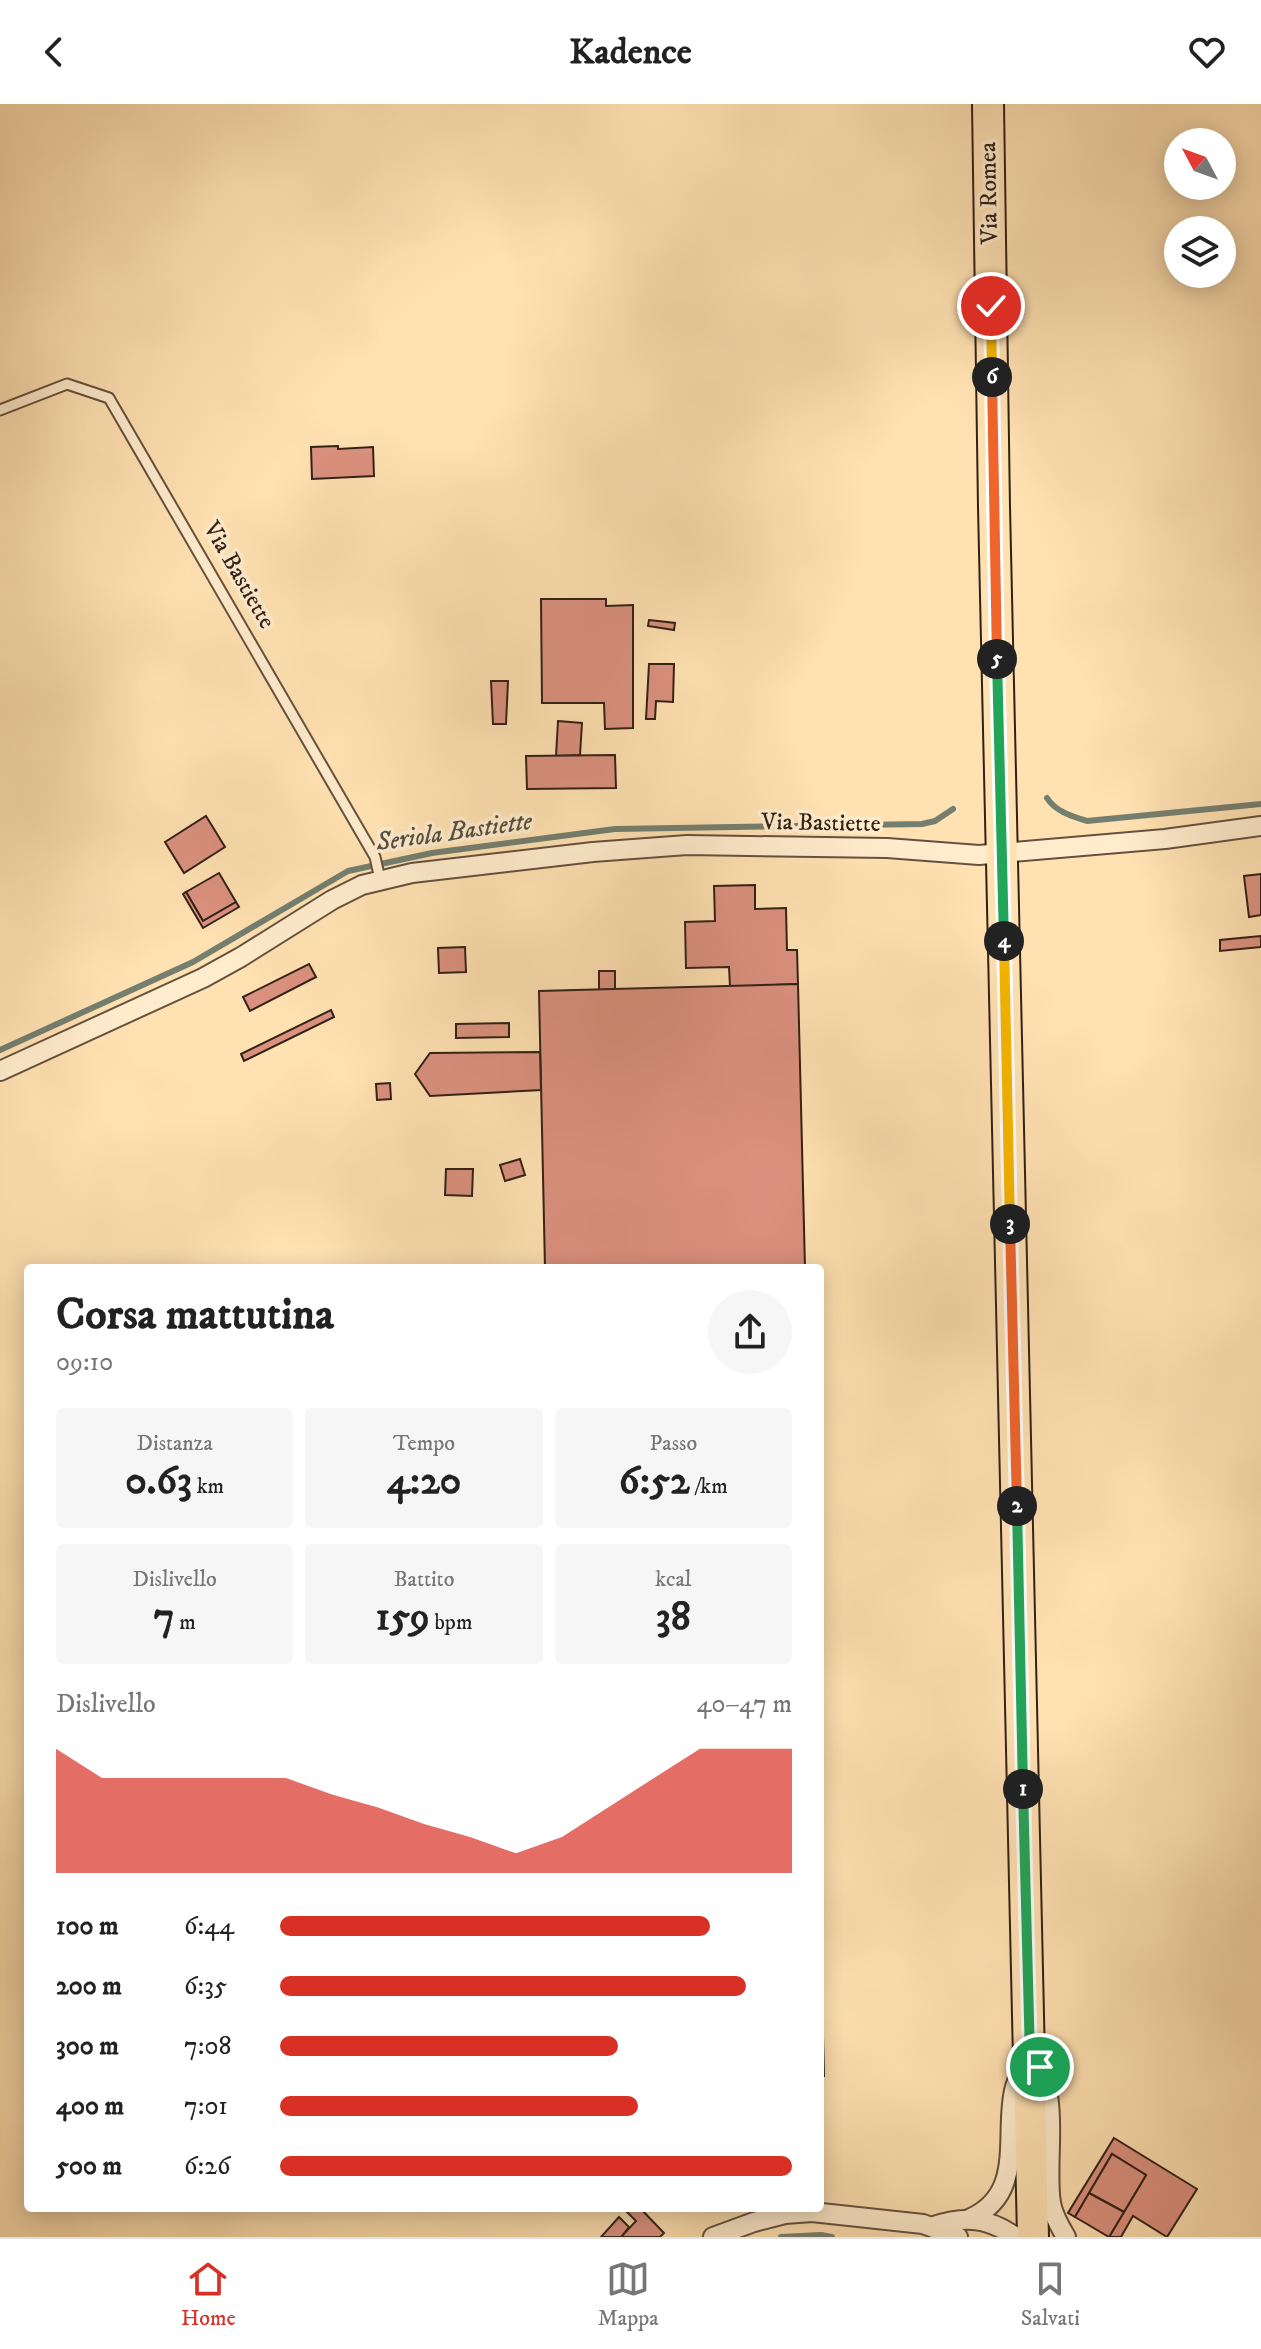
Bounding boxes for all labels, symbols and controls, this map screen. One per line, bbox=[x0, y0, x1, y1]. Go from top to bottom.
icon: back bbox=[32, 30, 76, 74]
text: Kadence bbox=[569, 30, 692, 75]
icon: heart bbox=[1185, 30, 1229, 74]
north arrow bbox=[1164, 128, 1236, 200]
map controls bbox=[1164, 128, 1236, 288]
street label: Via Romea bbox=[973, 141, 1005, 245]
button: layers bbox=[1164, 216, 1236, 288]
pin bbox=[957, 272, 1025, 340]
icon: check bbox=[969, 284, 1013, 328]
pin: 6 bbox=[972, 357, 1012, 397]
text: 6 bbox=[986, 363, 998, 390]
street label: Via Bastiette bbox=[196, 515, 282, 634]
pin: 5 bbox=[977, 639, 1017, 679]
text: 5 bbox=[992, 645, 1002, 672]
water label: Seriola Bastiette bbox=[373, 805, 535, 859]
street label: Via Bastiette bbox=[760, 807, 881, 839]
pin: 4 bbox=[984, 921, 1024, 961]
text: 4 bbox=[998, 927, 1010, 954]
pin: 3 bbox=[990, 1204, 1030, 1244]
text: 3 bbox=[1006, 1210, 1014, 1237]
text: Corsa mattutina bbox=[56, 1288, 334, 1343]
button: share bbox=[708, 1290, 792, 1374]
text: 09:10 bbox=[56, 1346, 113, 1379]
text: Distanza bbox=[137, 1430, 213, 1457]
text: Tempo bbox=[393, 1430, 455, 1457]
text: Passo bbox=[650, 1430, 697, 1457]
text: 0.63 bbox=[125, 1457, 192, 1507]
text: 4:20 bbox=[387, 1457, 461, 1507]
text: 6:52 bbox=[619, 1457, 690, 1507]
text: km bbox=[192, 1473, 224, 1500]
text: /km bbox=[690, 1473, 728, 1500]
pin: 2 bbox=[997, 1486, 1037, 1526]
text: 2 bbox=[1012, 1492, 1022, 1519]
text: Dislivello bbox=[133, 1566, 217, 1593]
text: Battito bbox=[394, 1566, 454, 1593]
text: kcal bbox=[655, 1566, 691, 1593]
text: 7 bbox=[154, 1593, 175, 1643]
text: 159 bbox=[376, 1593, 430, 1643]
text: 38 bbox=[656, 1593, 691, 1643]
text: m bbox=[175, 1609, 196, 1636]
text: bpm bbox=[430, 1609, 472, 1636]
text: Dislivello bbox=[56, 1688, 156, 1721]
text: 40–47 m bbox=[696, 1688, 792, 1721]
pin: 1 bbox=[1003, 1769, 1043, 1809]
text: 1 bbox=[1019, 1775, 1027, 1802]
text: 100 m bbox=[56, 1910, 119, 1943]
text: 6:44 bbox=[184, 1910, 234, 1943]
text: 200 m bbox=[56, 1970, 122, 2003]
text: 6:35 bbox=[184, 1970, 227, 2003]
text: 300 m bbox=[56, 2030, 119, 2063]
text: 7:08 bbox=[184, 2030, 231, 2063]
pin bbox=[1006, 2033, 1074, 2101]
icon: arrive bbox=[1018, 2045, 1062, 2089]
text: 400 m bbox=[56, 2090, 124, 2123]
text: 7:01 bbox=[184, 2090, 228, 2123]
text: 500 m bbox=[56, 2150, 122, 2183]
text: 6:26 bbox=[184, 2150, 231, 2183]
tab: Home bbox=[181, 2257, 236, 2332]
tab: Mappa bbox=[598, 2257, 659, 2332]
tab: Salvati bbox=[1021, 2257, 1080, 2332]

